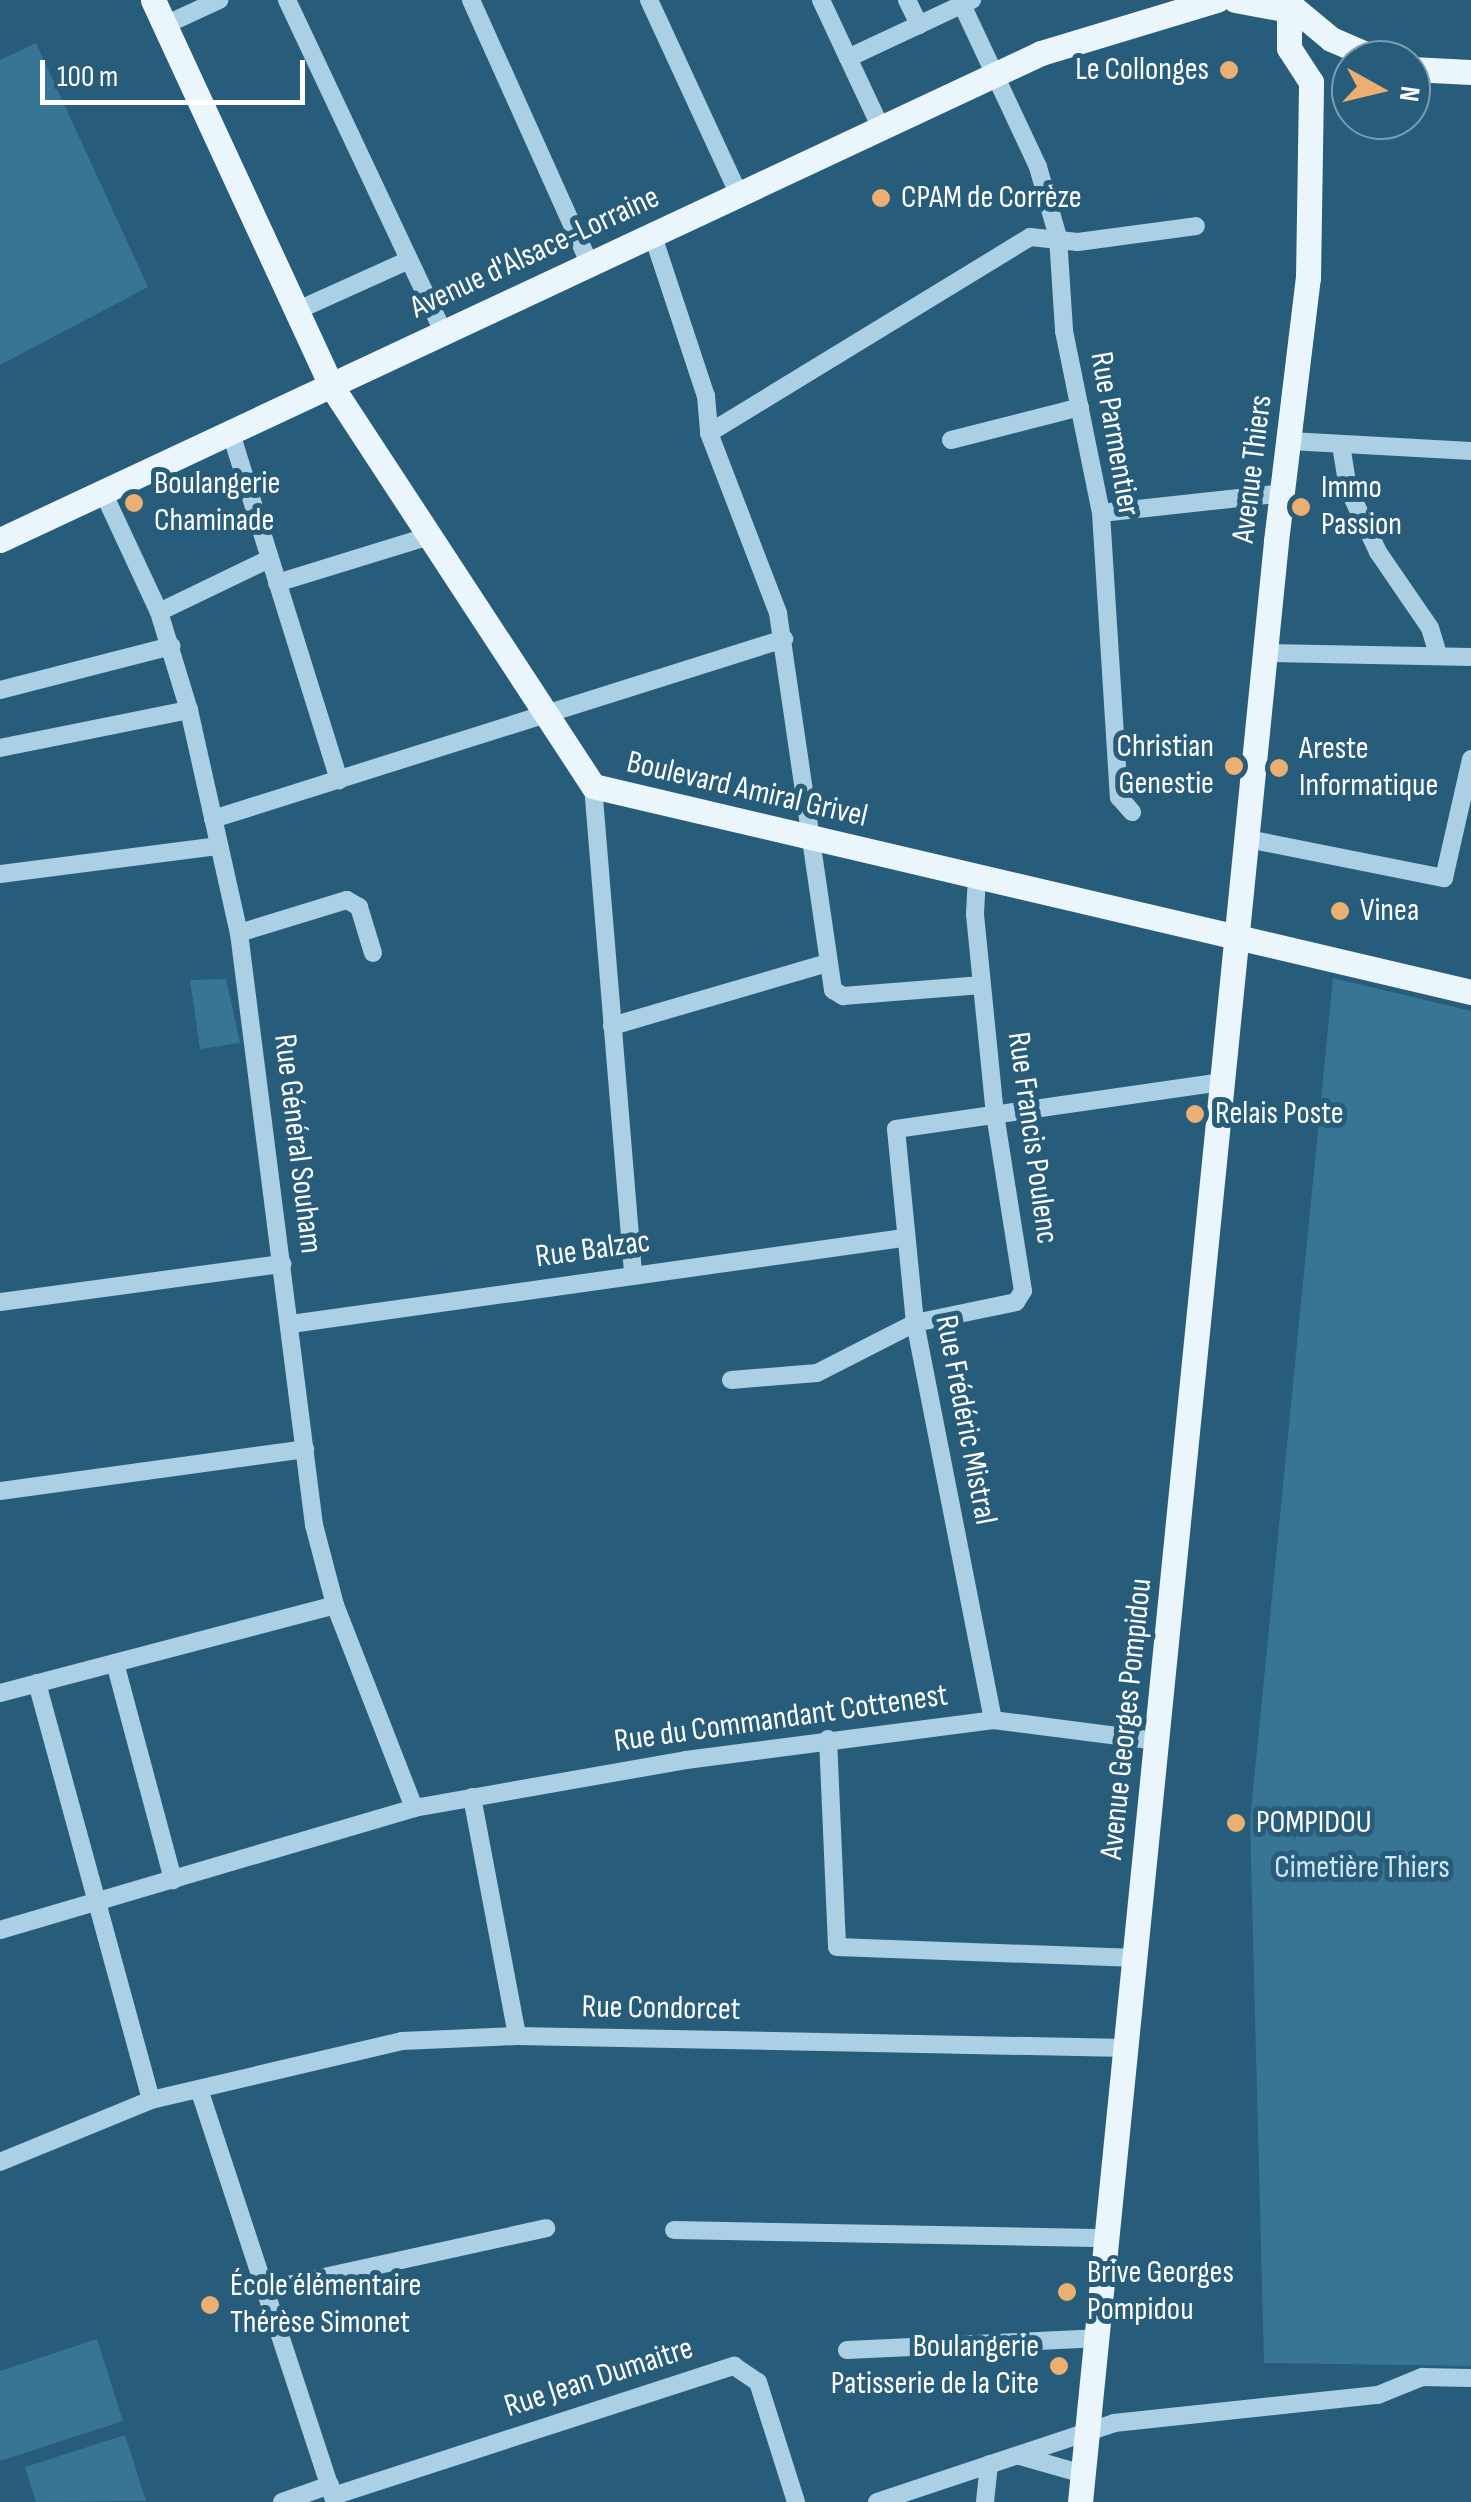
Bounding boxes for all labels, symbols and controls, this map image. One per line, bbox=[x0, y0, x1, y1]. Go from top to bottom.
scale bar bbox=[45, 40, 310, 102]
north arrow bbox=[1331, 40, 1431, 140]
place label: Le Collonges bbox=[1075, 51, 1209, 89]
text: 100 m bbox=[57, 59, 118, 95]
marker: Le Collonges bbox=[1218, 59, 1240, 81]
text: N bbox=[1392, 84, 1427, 104]
street label: Avenue d'Alsace-Lorraine bbox=[404, 179, 666, 327]
place label: CPAM de Corrèze bbox=[901, 179, 1082, 217]
marker: CPAM de Corrèze bbox=[870, 187, 892, 209]
street label: Rue Parmentier bbox=[1081, 349, 1147, 519]
street label: Avenue Thiers bbox=[1225, 393, 1281, 545]
place label: Boulangerie Chaminade bbox=[154, 466, 280, 541]
place label: Immo Passion bbox=[1321, 470, 1402, 545]
marker: Boulangerie Chaminade bbox=[123, 492, 145, 514]
marker: Immo Passion bbox=[1290, 496, 1312, 518]
place label: Christian Genestie bbox=[1116, 729, 1214, 804]
place label: Areste Informatique bbox=[1299, 731, 1438, 806]
street label: Boulevard Amiral Grivel bbox=[623, 744, 871, 836]
marker: Christian Genestie bbox=[1223, 755, 1245, 777]
marker: Areste Informatique bbox=[1268, 757, 1290, 779]
place label: Vinea bbox=[1360, 892, 1419, 930]
marker: Vinea bbox=[1329, 900, 1351, 922]
street label: Rue Francis Poulenc bbox=[998, 1030, 1066, 1246]
street label: Rue Général Souham bbox=[265, 1032, 329, 1256]
place label: Relais Poste bbox=[1215, 1095, 1344, 1133]
marker: Relais Poste bbox=[1184, 1103, 1206, 1125]
street label: Rue Balzac bbox=[533, 1223, 653, 1277]
street label: Rue Frédéric Mistral bbox=[926, 1312, 1004, 1528]
street label: Avenue Georges Pompidou bbox=[1093, 1577, 1161, 1861]
street label: Rue du Commandant Cottenest bbox=[612, 1677, 950, 1761]
place label: POMPIDOU bbox=[1256, 1804, 1372, 1842]
marker: POMPIDOU bbox=[1225, 1812, 1247, 1834]
park label: Cimetière Thiers bbox=[1274, 1849, 1450, 1887]
street label: Rue Condorcet bbox=[581, 1988, 741, 2030]
place label: Brive Georges Pompidou bbox=[1087, 2255, 1234, 2330]
place label: École élémentaire Thérèse Simonet bbox=[230, 2268, 421, 2343]
marker: Brive Georges Pompidou bbox=[1056, 2281, 1078, 2303]
marker: École élémentaire Thérèse Simonet bbox=[199, 2294, 221, 2316]
street label: Rue Jean Dumaitre bbox=[500, 2329, 698, 2427]
place label: Boulangerie Patisserie de la Cite bbox=[831, 2329, 1039, 2404]
marker: Boulangerie Patisserie de la Cite bbox=[1048, 2355, 1070, 2377]

